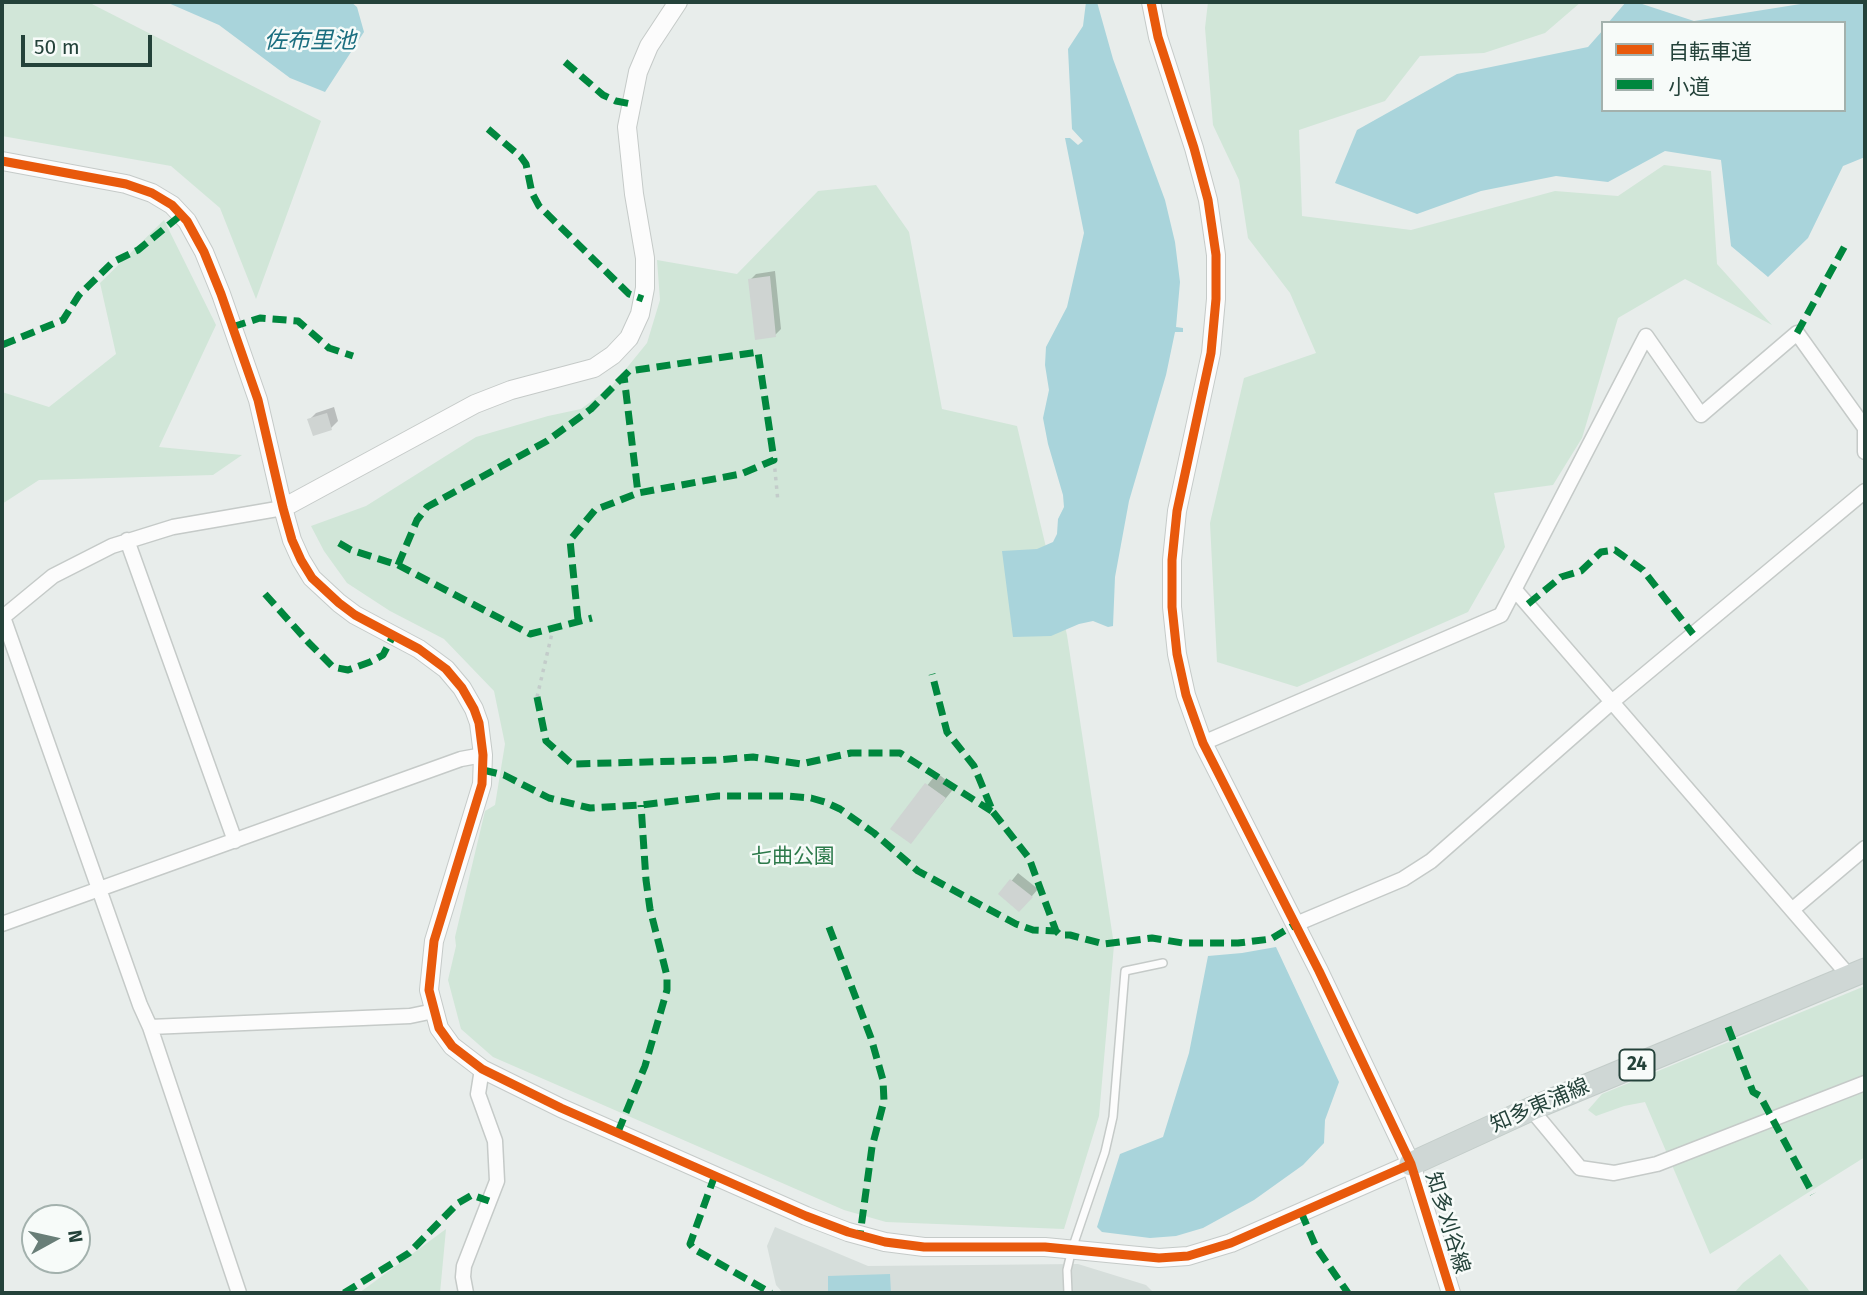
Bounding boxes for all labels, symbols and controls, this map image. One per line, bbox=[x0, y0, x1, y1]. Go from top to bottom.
scale bar bbox=[24, 21, 156, 65]
legend bbox=[1601, 21, 1846, 112]
water label: 佐布里池 bbox=[264, 28, 356, 56]
text: 50 m bbox=[34, 34, 80, 60]
text: 自転車道 bbox=[1668, 39, 1752, 65]
text: 小道 bbox=[1668, 74, 1710, 100]
park label: 七曲公園 bbox=[751, 844, 835, 870]
road number: 24 bbox=[1620, 1050, 1654, 1080]
street label: 知多東浦線 bbox=[1487, 1074, 1593, 1138]
street label: 知多刈谷線 bbox=[1420, 1169, 1474, 1277]
north arrow bbox=[21, 1204, 91, 1274]
text: N bbox=[63, 1228, 88, 1244]

